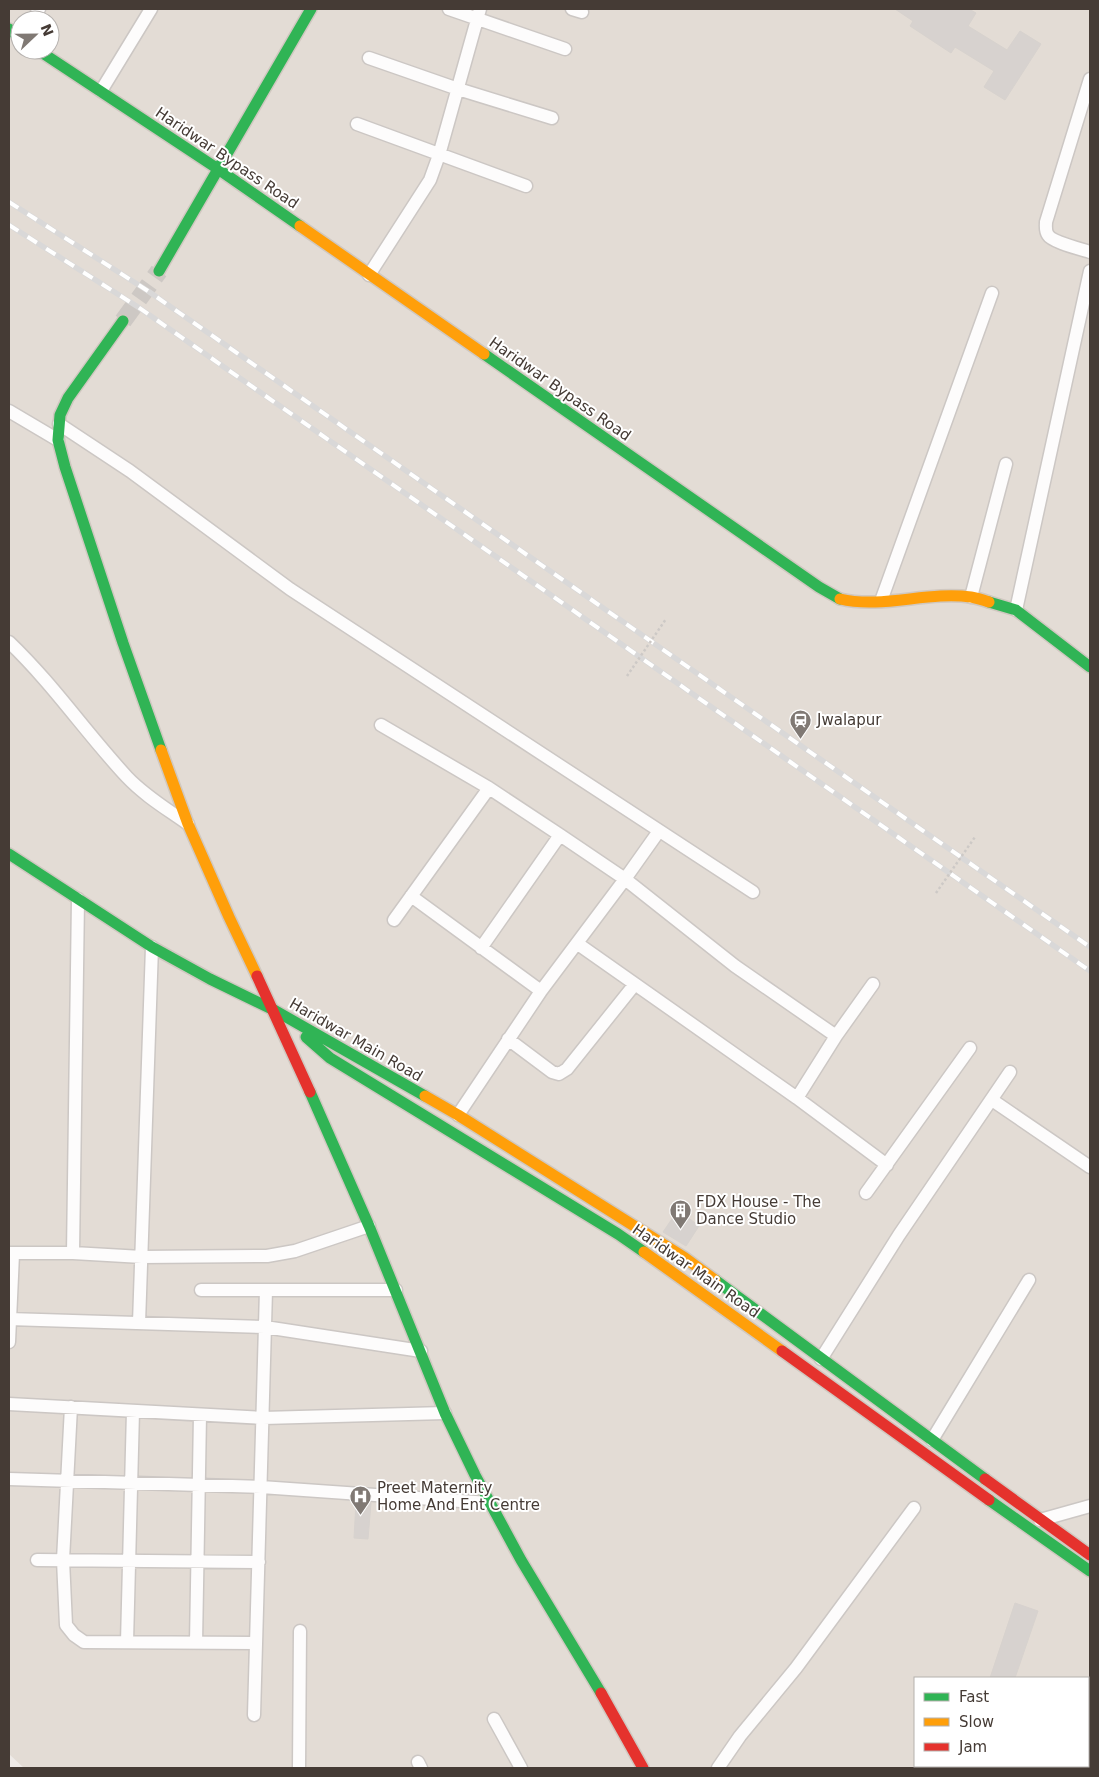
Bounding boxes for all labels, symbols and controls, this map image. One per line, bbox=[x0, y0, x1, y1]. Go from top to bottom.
north arrow bbox=[10, 10, 60, 60]
text: N bbox=[37, 22, 57, 39]
street label: Haridwar Bypass Road bbox=[152, 103, 302, 213]
street label: Haridwar Bypass Road bbox=[486, 333, 634, 445]
station icon: Jwalapur bbox=[789, 708, 813, 739]
place label: Jwalapur bbox=[816, 711, 882, 729]
street label: Haridwar Main Road bbox=[286, 994, 426, 1086]
place label: FDX House - The Dance Studio bbox=[696, 1193, 821, 1228]
building icon: FDX House - The Dance Studio bbox=[668, 1199, 692, 1230]
street label: Haridwar Main Road bbox=[629, 1220, 763, 1322]
place label: Preet Maternity Home And Ent Centre bbox=[377, 1479, 540, 1514]
hospital icon: Preet Maternity Home And Ent Centre bbox=[349, 1485, 373, 1516]
legend bbox=[914, 1677, 1089, 1767]
text: Fast bbox=[959, 1688, 989, 1706]
text: Slow bbox=[959, 1713, 994, 1731]
text: Jam bbox=[958, 1738, 987, 1756]

